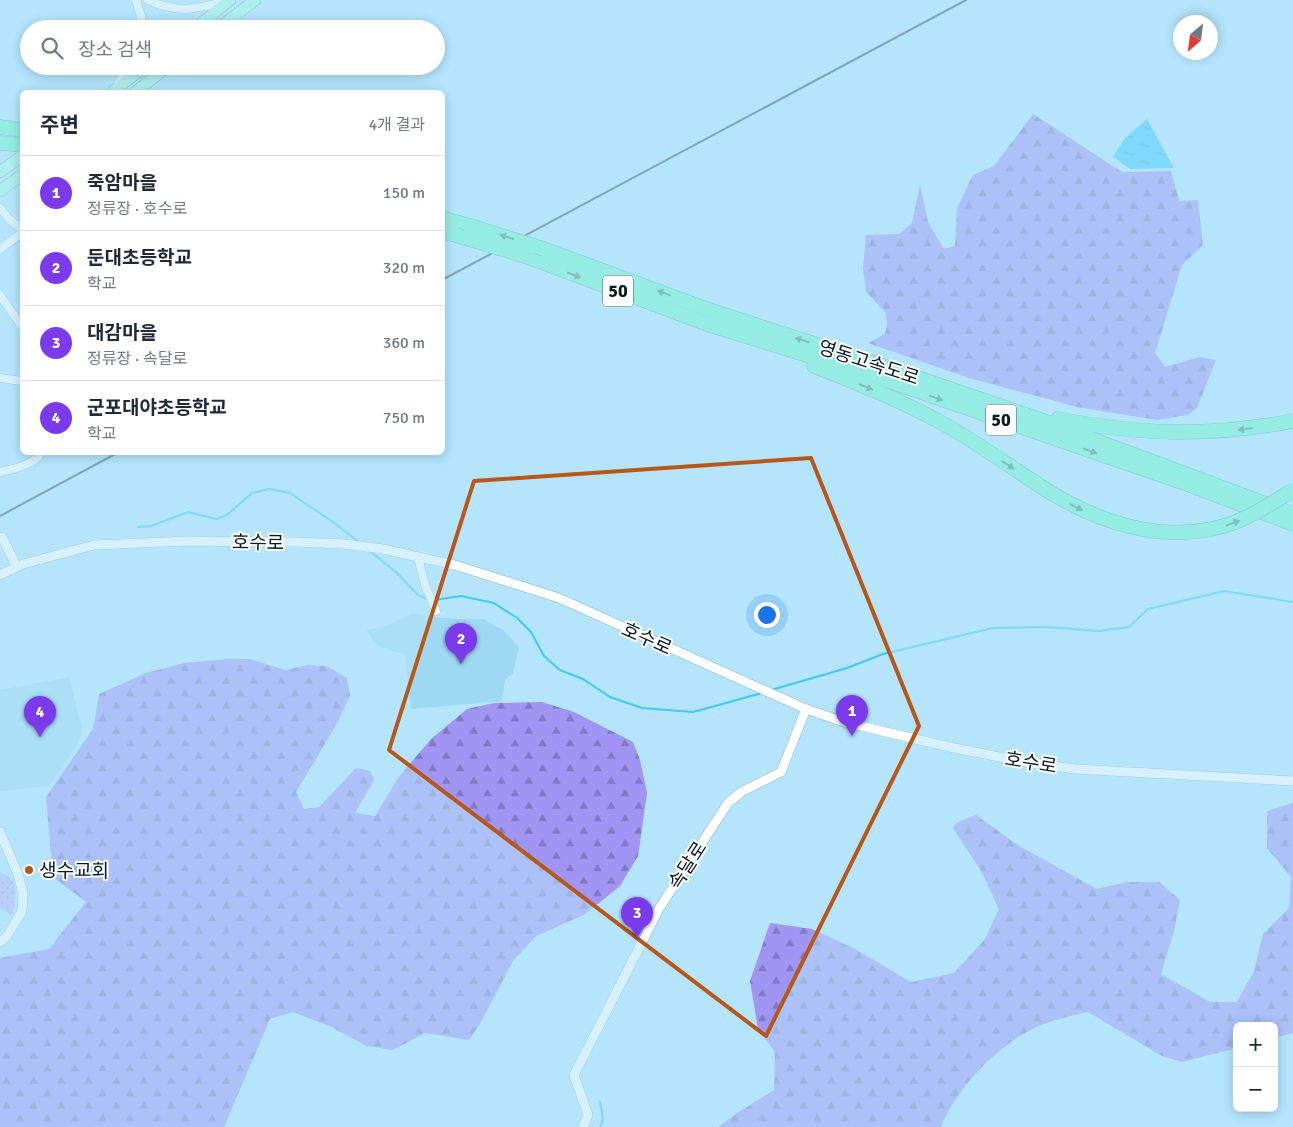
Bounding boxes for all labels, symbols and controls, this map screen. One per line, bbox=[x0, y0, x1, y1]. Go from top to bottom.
north arrow bbox=[1173, 15, 1218, 60]
search box bbox=[20, 20, 445, 75]
icon: search bbox=[38, 34, 66, 62]
text: 장소 검색 bbox=[78, 38, 152, 62]
text: 주변 bbox=[40, 112, 79, 138]
text: 4개 결과 bbox=[369, 115, 425, 135]
text: 죽암마을 bbox=[87, 171, 157, 195]
text: 1 bbox=[52, 183, 60, 203]
text: 150 m bbox=[383, 183, 425, 203]
text: 정류장 · 호수로 bbox=[87, 199, 187, 219]
one-way arrow bbox=[499, 233, 514, 241]
text: 둔대초등학교 bbox=[87, 246, 192, 270]
text: 2 bbox=[52, 258, 60, 278]
text: 320 m bbox=[383, 258, 425, 278]
one-way arrow bbox=[567, 271, 581, 279]
text: 학교 bbox=[87, 274, 116, 294]
road number: 50 bbox=[603, 276, 633, 306]
one-way arrow bbox=[656, 289, 671, 296]
text: 대감마을 bbox=[87, 321, 157, 345]
text: 3 bbox=[52, 333, 60, 353]
text: 360 m bbox=[383, 333, 425, 353]
one-way arrow bbox=[794, 335, 809, 343]
street label: 영동고속도로 bbox=[815, 335, 922, 391]
text: 정류장 · 속달로 bbox=[87, 349, 187, 369]
one-way arrow bbox=[859, 384, 873, 392]
one-way arrow bbox=[929, 395, 944, 402]
text: 군포대야초등학교 bbox=[87, 396, 227, 420]
road number: 50 bbox=[986, 404, 1016, 436]
text: 4 bbox=[52, 408, 60, 428]
text: 750 m bbox=[383, 408, 425, 428]
text: 학교 bbox=[87, 424, 116, 444]
one-way arrow bbox=[1236, 425, 1252, 433]
one-way arrow bbox=[1083, 447, 1098, 455]
one-way arrow bbox=[1002, 460, 1015, 470]
one-way arrow bbox=[1068, 502, 1083, 511]
one-way arrow bbox=[1225, 519, 1240, 526]
street label: 호수로 bbox=[232, 531, 284, 555]
your location bbox=[754, 602, 780, 628]
street label: 호수로 bbox=[618, 617, 675, 661]
pin: 2 bbox=[445, 623, 477, 664]
pin: 1 bbox=[836, 695, 868, 736]
pin: 4 bbox=[24, 696, 56, 737]
street label: 호수로 bbox=[1003, 747, 1059, 779]
street label: 속달로 bbox=[663, 837, 712, 894]
place label: 생수교회 bbox=[39, 859, 109, 883]
marker: 생수교회 bbox=[23, 864, 35, 876]
pin: 3 bbox=[621, 897, 653, 938]
map controls bbox=[1233, 1022, 1278, 1112]
button: + bbox=[1233, 1022, 1278, 1067]
button: − bbox=[1233, 1067, 1278, 1112]

